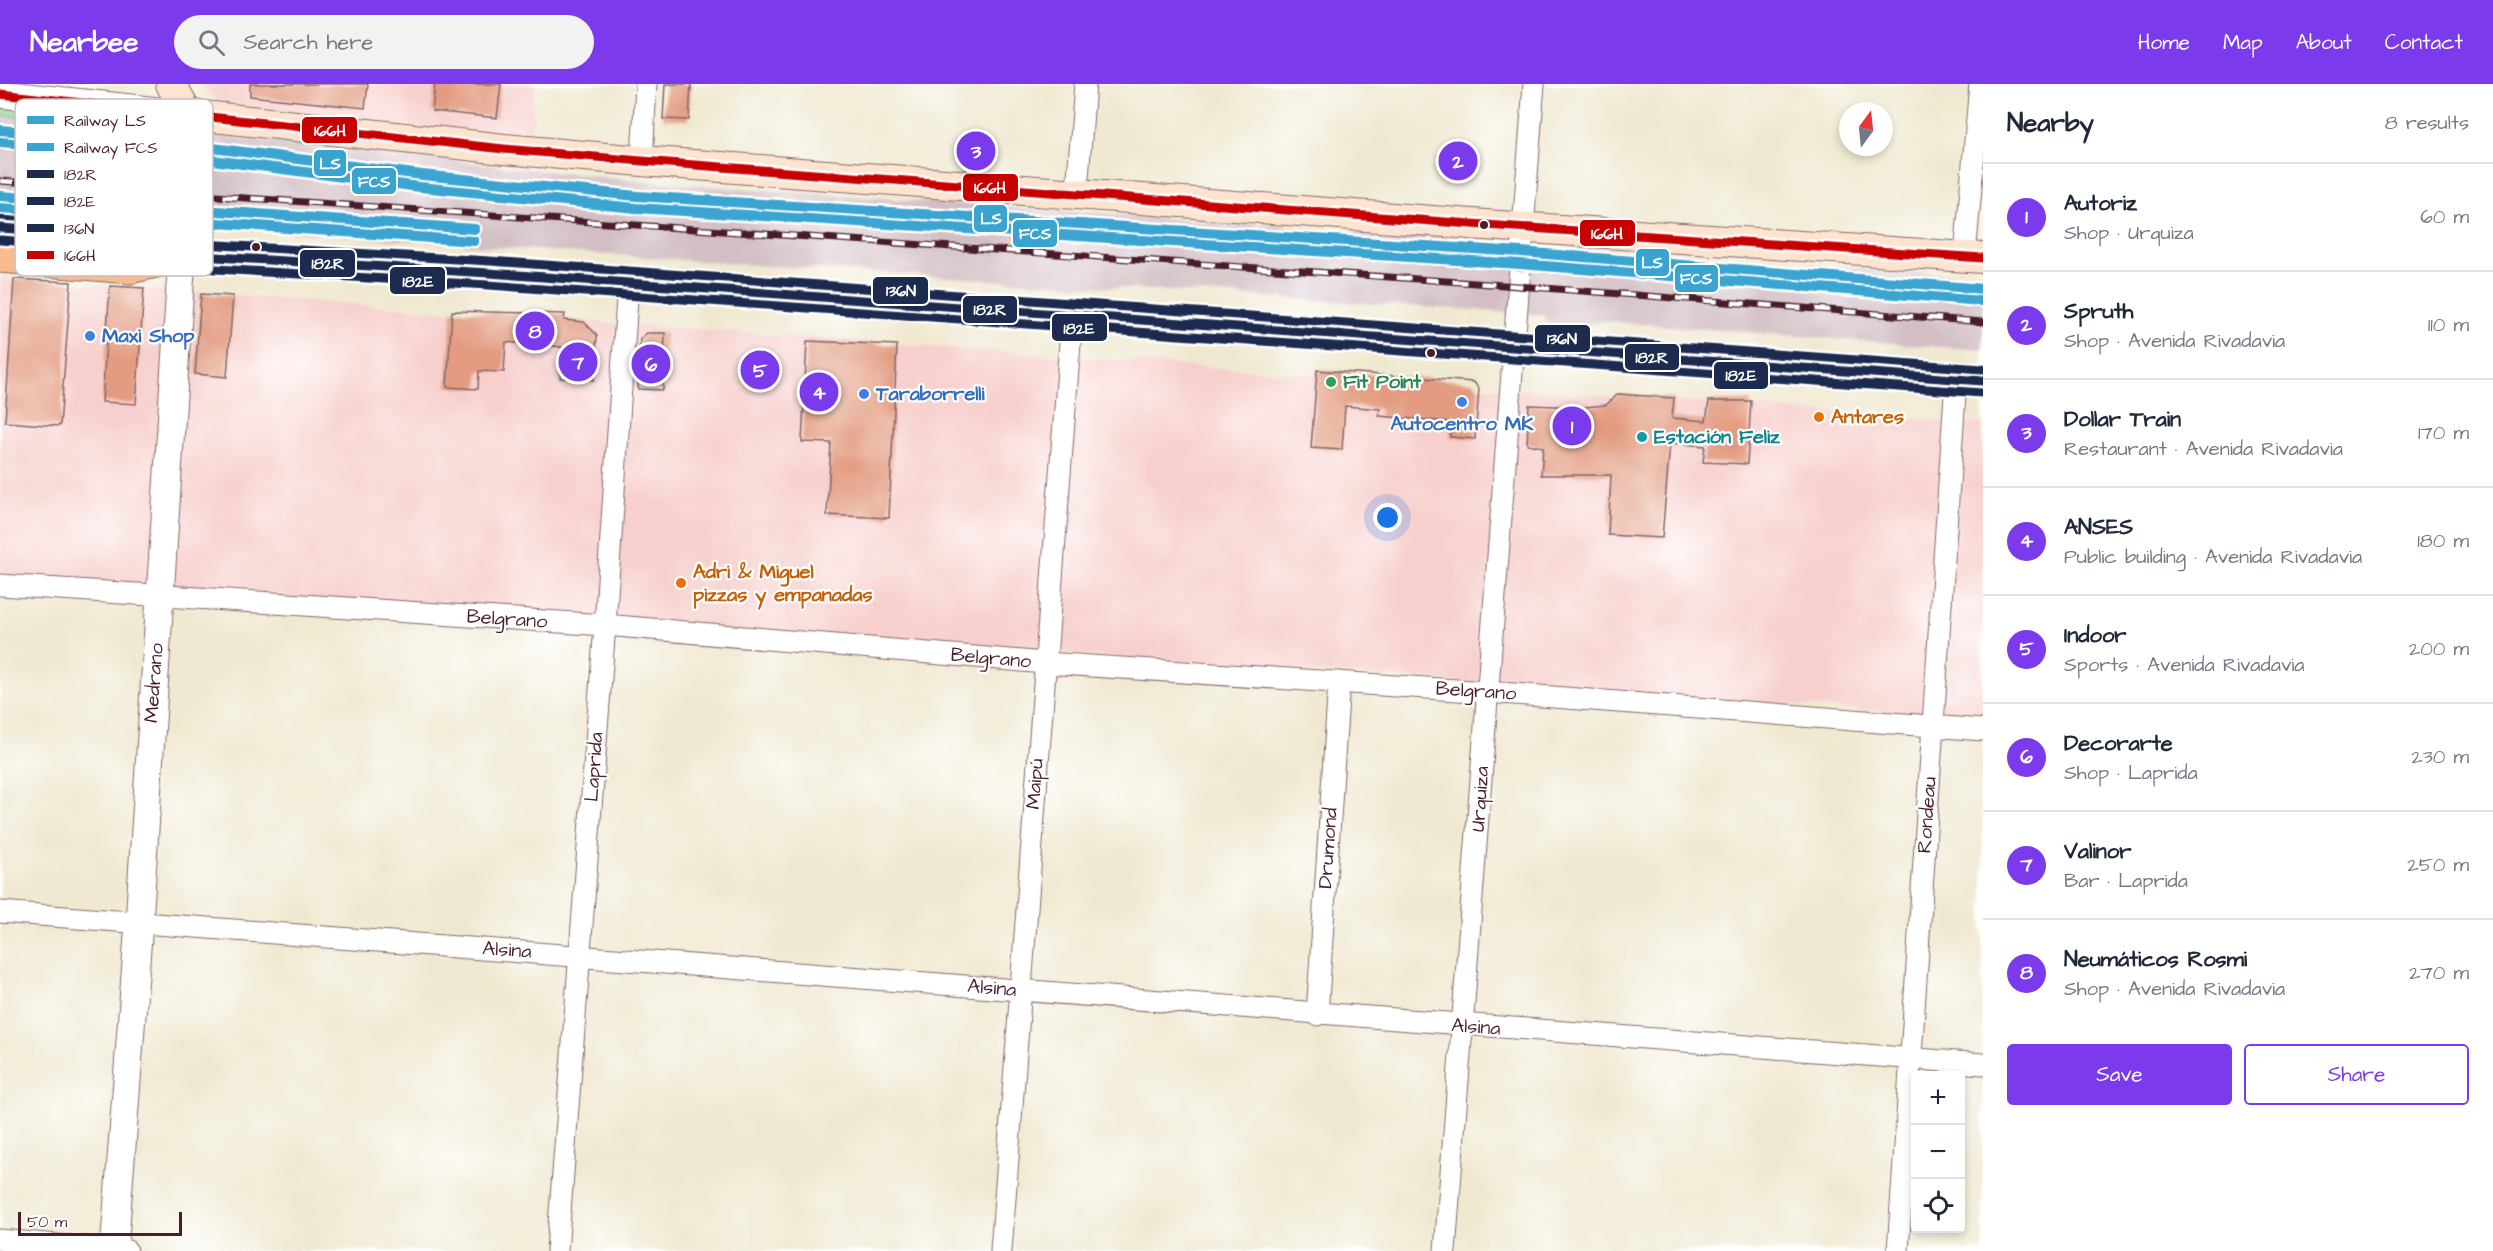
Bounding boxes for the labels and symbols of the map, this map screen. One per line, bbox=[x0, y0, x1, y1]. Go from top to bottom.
legend bbox=[15, 99, 213, 276]
north arrow bbox=[1839, 102, 1893, 156]
text: Railway LS bbox=[64, 110, 146, 133]
line badge: 166H bbox=[301, 116, 358, 144]
text: 166H bbox=[314, 120, 346, 142]
pin: 3 bbox=[956, 128, 996, 174]
text: Railway FCS bbox=[64, 137, 157, 160]
pin: 2 bbox=[1438, 138, 1478, 184]
line badge: LS bbox=[313, 149, 347, 177]
text: LS bbox=[319, 153, 341, 175]
text: 182R bbox=[64, 164, 97, 186]
line badge: FCS bbox=[351, 167, 397, 195]
text: FCS bbox=[358, 171, 391, 193]
line badge: 166H bbox=[962, 173, 1019, 202]
text: 166H bbox=[974, 177, 1006, 199]
text: 182E bbox=[64, 191, 96, 213]
line badge: LS bbox=[973, 204, 1008, 233]
text: LS bbox=[980, 208, 1002, 230]
text: 136N bbox=[64, 218, 94, 240]
line badge: FCS bbox=[1012, 219, 1058, 248]
unlabelled marker bbox=[1478, 219, 1490, 231]
line badge: 166H bbox=[1579, 219, 1636, 247]
text: FCS bbox=[1019, 223, 1052, 245]
text: 166H bbox=[1591, 223, 1623, 245]
unlabelled marker bbox=[250, 241, 262, 253]
text: 166H bbox=[64, 245, 96, 267]
line badge: LS bbox=[1635, 248, 1670, 277]
line badge: 182R bbox=[299, 249, 356, 278]
text: LS bbox=[1641, 252, 1663, 274]
text: 182R bbox=[312, 253, 344, 275]
line badge: FCS bbox=[1674, 264, 1719, 293]
line badge: 182E bbox=[389, 266, 446, 295]
text: FCS bbox=[1680, 268, 1713, 290]
text: 182E bbox=[402, 271, 434, 293]
line badge: 136N bbox=[872, 276, 929, 305]
text: 136N bbox=[886, 280, 916, 302]
line badge: 182R bbox=[962, 295, 1018, 324]
text: 182R bbox=[974, 299, 1006, 321]
pin: 8 bbox=[516, 308, 554, 354]
line badge: 182E bbox=[1051, 313, 1108, 342]
text: 182E bbox=[1063, 318, 1095, 340]
place label: Maxi Shop bbox=[102, 322, 195, 350]
line badge: 136N bbox=[1534, 324, 1591, 353]
text: 136N bbox=[1547, 328, 1577, 350]
marker: Maxi Shop bbox=[83, 329, 97, 343]
pin: 7 bbox=[558, 340, 598, 384]
pin: 6 bbox=[632, 342, 670, 386]
line badge: 182R bbox=[1624, 343, 1680, 371]
unlabelled marker bbox=[1425, 347, 1437, 359]
text: 182R bbox=[1636, 347, 1668, 369]
pin: 5 bbox=[740, 348, 780, 392]
line badge: 182E bbox=[1713, 361, 1769, 390]
text: 182E bbox=[1725, 365, 1757, 387]
place label: Fit Point bbox=[1343, 368, 1422, 396]
pin: 4 bbox=[800, 370, 838, 414]
marker: Fit Point bbox=[1324, 375, 1338, 389]
place label: Taraborrelli bbox=[875, 380, 986, 408]
marker: Taraborrelli bbox=[857, 387, 871, 401]
marker: Autocentro MK bbox=[1455, 395, 1469, 409]
place label: Antares bbox=[1831, 403, 1904, 431]
pin: 1 bbox=[1552, 404, 1592, 448]
place label: Autocentro MK bbox=[1391, 410, 1534, 438]
marker: Antares bbox=[1812, 410, 1826, 424]
place label: Estación Feliz bbox=[1654, 423, 1781, 451]
marker: Estación Feliz bbox=[1635, 430, 1649, 444]
your location bbox=[1373, 503, 1402, 532]
place label: Adri & Miguel pizzas y empanadas bbox=[693, 558, 873, 610]
marker: Adri & Miguel pizzas y empanadas bbox=[674, 576, 688, 590]
street label: Belgrano bbox=[466, 602, 548, 637]
street label: Belgrano bbox=[949, 641, 1033, 676]
street label: Medrano bbox=[137, 642, 171, 724]
street label: Belgrano bbox=[1435, 674, 1517, 709]
street label: Laprida bbox=[578, 731, 610, 803]
street label: Maipú bbox=[1019, 758, 1051, 810]
street label: Urquiza bbox=[1464, 765, 1496, 833]
street label: Rondeau bbox=[1910, 776, 1944, 854]
street label: Drumond bbox=[1311, 807, 1345, 889]
street label: Alsina bbox=[481, 934, 533, 966]
street label: Alsina bbox=[966, 972, 1018, 1004]
street label: Alsina bbox=[1450, 1011, 1502, 1043]
scale bar bbox=[18, 1209, 182, 1236]

